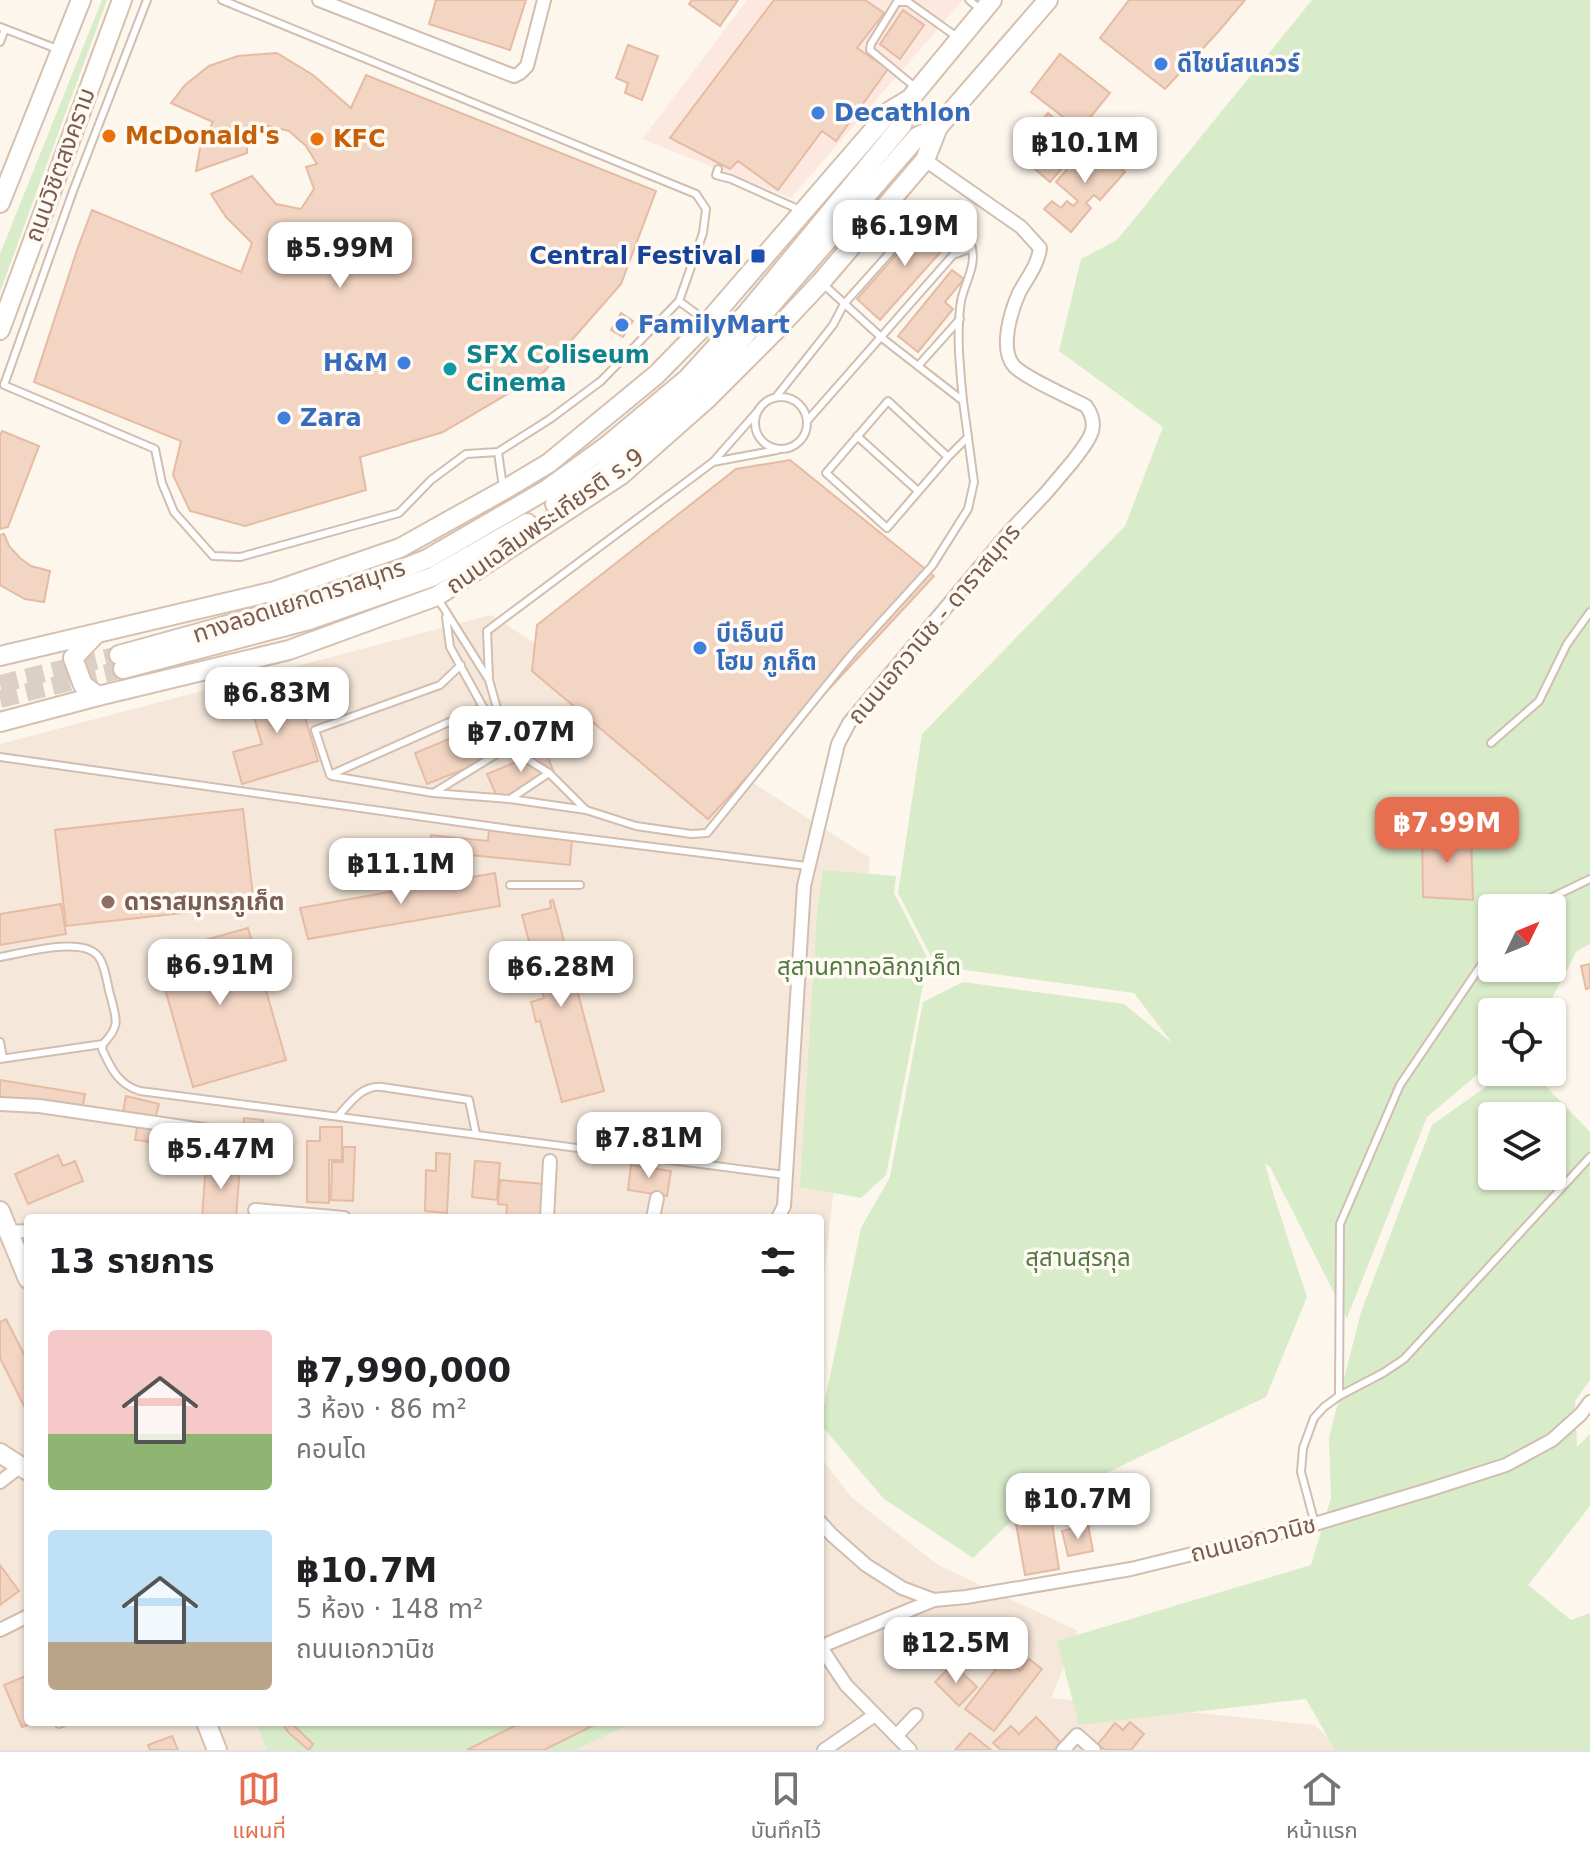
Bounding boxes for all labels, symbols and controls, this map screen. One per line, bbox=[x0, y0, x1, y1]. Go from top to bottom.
place label: ดีไซน์สแควร์ bbox=[1177, 50, 1300, 78]
marker: ดีไซน์สแควร์ bbox=[1152, 55, 1170, 73]
street label: ถนนวิชิตสงคราม bbox=[19, 84, 101, 246]
place label: Decathlon bbox=[834, 99, 971, 127]
marker: Decathlon bbox=[809, 104, 827, 122]
pin: ฿10.1M bbox=[1020, 117, 1150, 185]
place label: McDonald's bbox=[125, 122, 280, 150]
place label: KFC bbox=[333, 125, 386, 153]
marker: McDonald's bbox=[100, 127, 118, 145]
text: ฿10.1M bbox=[1031, 128, 1139, 158]
marker: KFC bbox=[308, 130, 326, 148]
pin: ฿6.19M bbox=[840, 200, 970, 268]
text: ฿6.19M bbox=[851, 211, 959, 241]
pin: ฿5.99M bbox=[275, 222, 405, 290]
text: ฿5.99M bbox=[286, 233, 394, 263]
place label: Central Festival bbox=[529, 242, 742, 270]
marker: Central Festival bbox=[749, 247, 767, 265]
place label: FamilyMart bbox=[638, 311, 790, 339]
marker: FamilyMart bbox=[613, 316, 631, 334]
place label: SFX Coliseum Cinema bbox=[466, 341, 650, 397]
place label: H&M bbox=[323, 349, 388, 377]
marker: H&M bbox=[395, 354, 413, 372]
marker: SFX Coliseum Cinema bbox=[441, 360, 459, 378]
place label: Zara bbox=[300, 404, 362, 432]
marker: Zara bbox=[275, 409, 293, 427]
street label: ถนนเฉลิมพระเกียรติ ร.9 bbox=[441, 442, 649, 600]
street label: ถนนเอกวานิช - ดาราสมุทร bbox=[842, 518, 1027, 731]
street label: ทางลอดแยกดาราสมุทร bbox=[189, 553, 409, 650]
place label: บีเอ็นบี โฮม ภูเก็ต bbox=[716, 620, 817, 677]
marker: บีเอ็นบี โฮม ภูเก็ต bbox=[691, 639, 709, 657]
pin: ฿6.83M bbox=[212, 667, 342, 735]
text: ฿6.83M bbox=[223, 678, 331, 708]
pin: ฿7.07M bbox=[456, 706, 586, 774]
text: ฿7.07M bbox=[467, 717, 575, 747]
pin: ฿7.99M bbox=[1382, 797, 1512, 865]
text: ฿7.99M bbox=[1393, 808, 1501, 838]
pin: ฿11.1M bbox=[336, 838, 466, 906]
text: ฿11.1M bbox=[347, 849, 455, 879]
place label: ดาราสมุทรภูเก็ต bbox=[124, 888, 285, 917]
marker: ดาราสมุทรภูเก็ต bbox=[99, 893, 117, 911]
north arrow bbox=[1478, 894, 1566, 982]
map controls bbox=[1478, 894, 1566, 1190]
pin: ฿6.91M bbox=[155, 939, 285, 1007]
pin: ฿6.28M bbox=[496, 941, 626, 1009]
text: ฿6.91M bbox=[166, 950, 274, 980]
text: ฿6.28M bbox=[507, 952, 615, 982]
park label: สุสานคาทอลิกภูเก็ต bbox=[777, 953, 961, 982]
button: locate bbox=[1478, 998, 1566, 1086]
button: layers bbox=[1478, 1102, 1566, 1190]
pin: ฿7.81M bbox=[584, 1112, 714, 1180]
pin: ฿5.47M bbox=[156, 1123, 286, 1191]
text: ฿7.81M bbox=[595, 1123, 703, 1153]
text: ฿5.47M bbox=[167, 1134, 275, 1164]
icon: filters bbox=[756, 1240, 800, 1284]
text: 13 รายการ bbox=[48, 1241, 214, 1281]
park label: สุสานสุรกุล bbox=[1025, 1244, 1131, 1273]
text: ฿7,990,000 bbox=[296, 1350, 511, 1390]
icon: home bbox=[112, 1362, 208, 1458]
text: 3 ห้อง · 86 m² bbox=[296, 1394, 467, 1424]
text: คอนโด bbox=[296, 1434, 367, 1464]
pin: ฿10.7M bbox=[1013, 1473, 1143, 1541]
text: ฿10.7M bbox=[1024, 1484, 1132, 1514]
street label: ถนนเอกวานิช bbox=[1187, 1510, 1319, 1568]
text: ฿10.7M bbox=[296, 1550, 437, 1590]
icon: home bbox=[112, 1562, 208, 1658]
text: 5 ห้อง · 148 m² bbox=[296, 1594, 483, 1624]
pin: ฿12.5M bbox=[891, 1617, 1021, 1685]
text: ฿12.5M bbox=[902, 1628, 1010, 1658]
text: ถนนเอกวานิช bbox=[296, 1634, 435, 1664]
tab: แผนที่ bbox=[232, 1767, 286, 1848]
tab: บันทึกไว้ bbox=[751, 1767, 821, 1848]
tab: หน้าแรก bbox=[1286, 1767, 1358, 1848]

